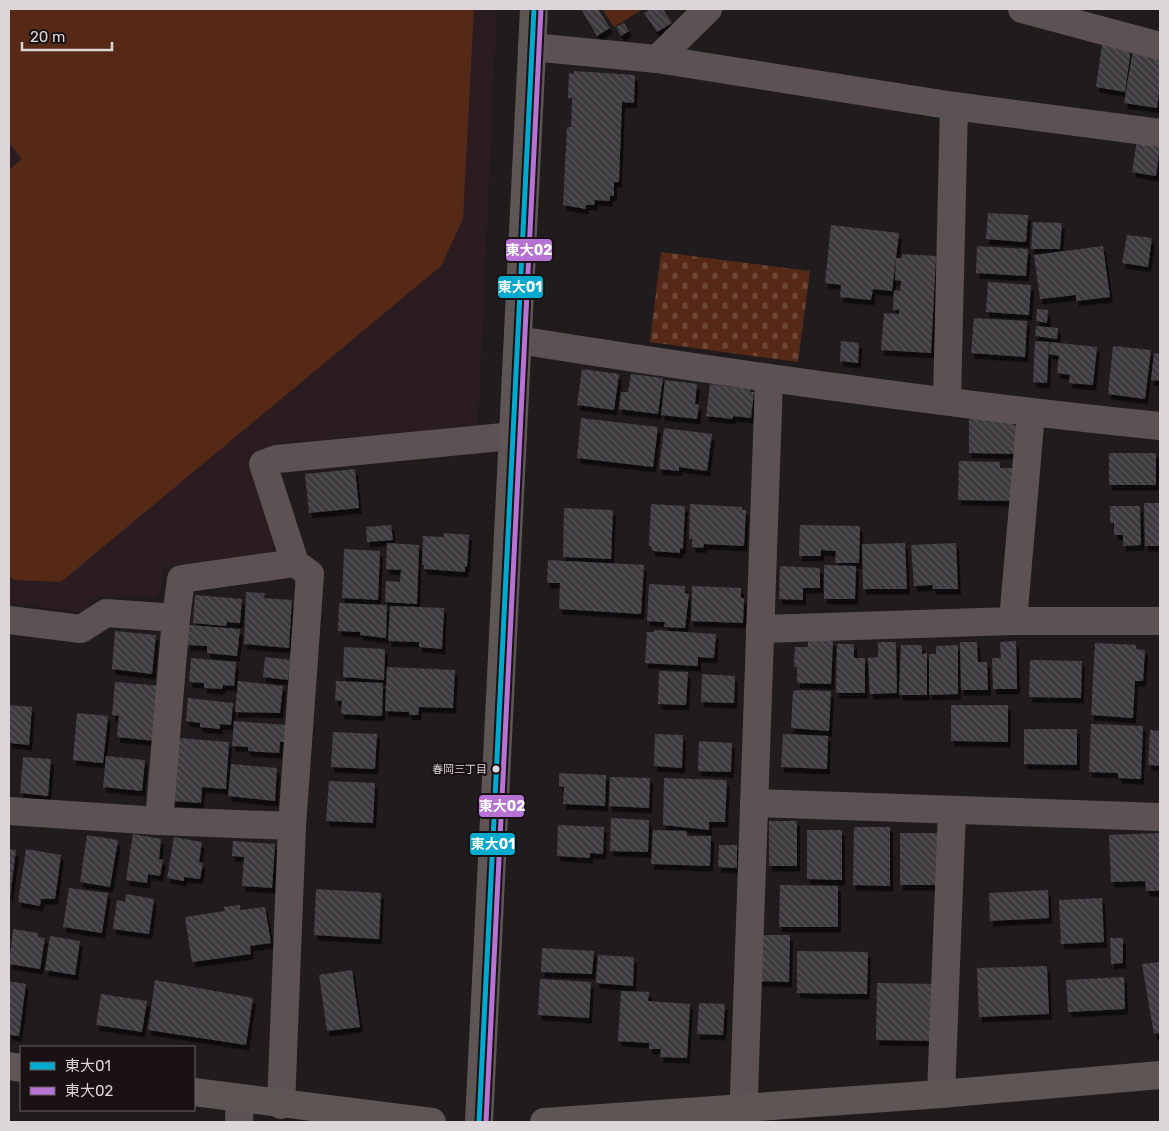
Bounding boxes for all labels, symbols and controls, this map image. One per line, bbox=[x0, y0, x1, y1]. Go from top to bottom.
scale bar bbox=[22, 20, 112, 52]
text: 20 m bbox=[30, 28, 65, 46]
line badge: 東大02 bbox=[505, 238, 553, 262]
text: 東大02 bbox=[506, 242, 552, 259]
line badge: 東大01 bbox=[497, 275, 544, 299]
text: 東大01 bbox=[498, 279, 542, 296]
place label: 春岡三丁目 bbox=[432, 763, 487, 776]
marker: 春岡三丁目 bbox=[491, 764, 501, 774]
line badge: 東大02 bbox=[478, 794, 525, 818]
text: 東大02 bbox=[479, 798, 525, 815]
line badge: 東大01 bbox=[469, 832, 516, 856]
text: 東大01 bbox=[471, 836, 515, 853]
legend bbox=[20, 1046, 195, 1111]
text: 東大01 bbox=[65, 1057, 111, 1075]
text: 東大02 bbox=[65, 1082, 114, 1100]

